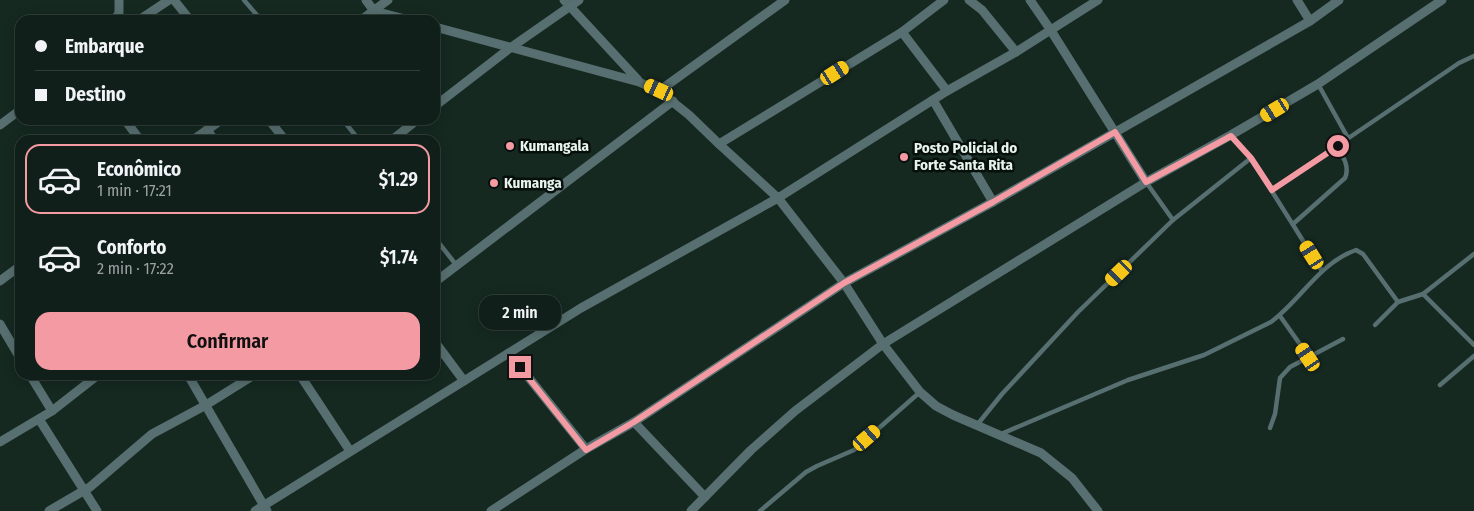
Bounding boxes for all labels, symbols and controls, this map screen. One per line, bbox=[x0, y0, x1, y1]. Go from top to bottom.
text: Embarque bbox=[65, 35, 144, 58]
car bbox=[818, 59, 851, 87]
car bbox=[642, 77, 675, 103]
text: Destino bbox=[65, 83, 126, 106]
car bbox=[1258, 96, 1291, 124]
route start bbox=[1327, 135, 1349, 157]
place label: Kumangala bbox=[520, 137, 590, 155]
place label: Posto Policial do Forte Santa Rita bbox=[914, 139, 1017, 174]
marker: Kumangala bbox=[504, 140, 516, 152]
marker: Posto Policial do Forte Santa Rita bbox=[898, 151, 910, 163]
icon: car bbox=[37, 157, 82, 202]
text: Econômico bbox=[97, 158, 181, 181]
text: $1.29 bbox=[379, 168, 418, 191]
place label: Kumanga bbox=[504, 174, 562, 192]
marker: Kumanga bbox=[488, 177, 500, 189]
text: 1 min · 17:21 bbox=[97, 181, 172, 200]
icon: car bbox=[37, 235, 82, 280]
text: Conforto bbox=[97, 236, 166, 259]
car bbox=[1297, 238, 1326, 272]
text: $1.74 bbox=[380, 246, 418, 269]
car bbox=[1103, 257, 1135, 289]
text: 2 min · 17:22 bbox=[97, 259, 174, 278]
callout: 2 min bbox=[479, 294, 561, 330]
text: 2 min bbox=[502, 303, 538, 322]
button: Confirmar bbox=[35, 312, 420, 370]
car bbox=[1293, 340, 1322, 374]
route end bbox=[509, 356, 531, 378]
car bbox=[850, 422, 883, 454]

